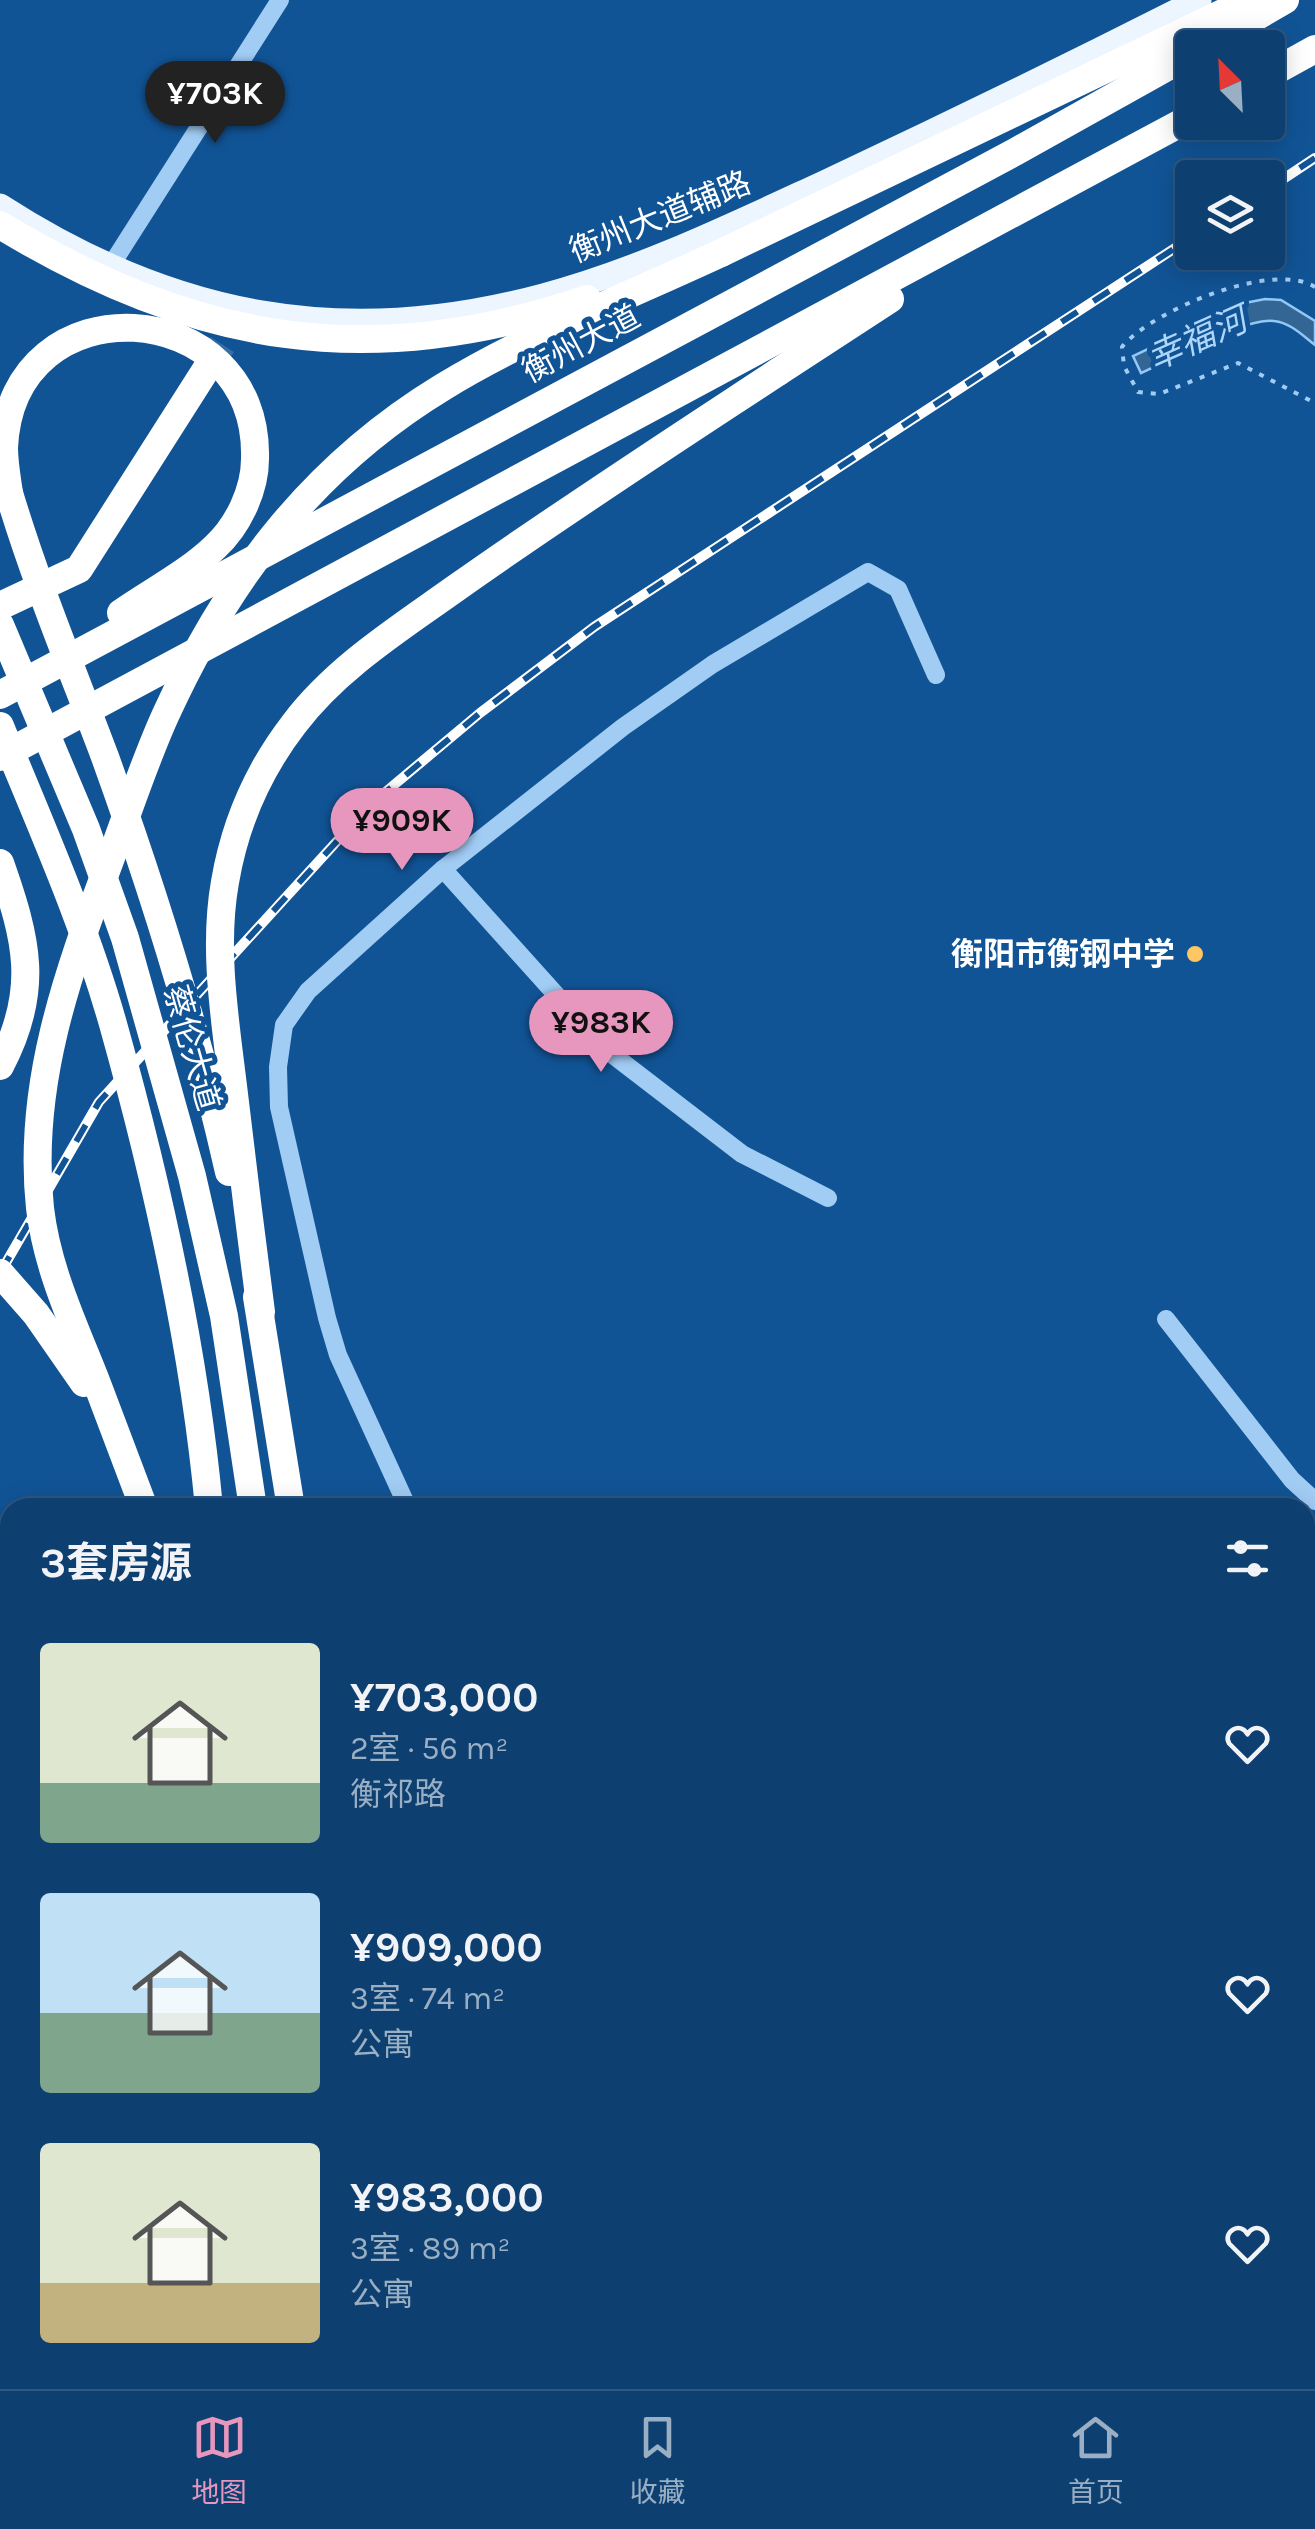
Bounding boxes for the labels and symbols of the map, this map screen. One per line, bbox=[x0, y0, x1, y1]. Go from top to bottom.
north arrow bbox=[1175, 30, 1285, 140]
pin: ¥703K bbox=[145, 61, 285, 146]
street label: 衡州大道辅路 bbox=[564, 164, 756, 270]
water label: 幸福河 bbox=[1141, 296, 1259, 379]
street label: 衡州大道 bbox=[516, 298, 646, 390]
pin: ¥909K bbox=[332, 788, 472, 873]
place label: 衡阳市衡钢中学 bbox=[951, 936, 1175, 973]
marker: 衡阳市衡钢中学 bbox=[1184, 943, 1206, 965]
street label: 蔡伦大道 bbox=[157, 981, 227, 1115]
pin: ¥983K bbox=[531, 990, 671, 1075]

